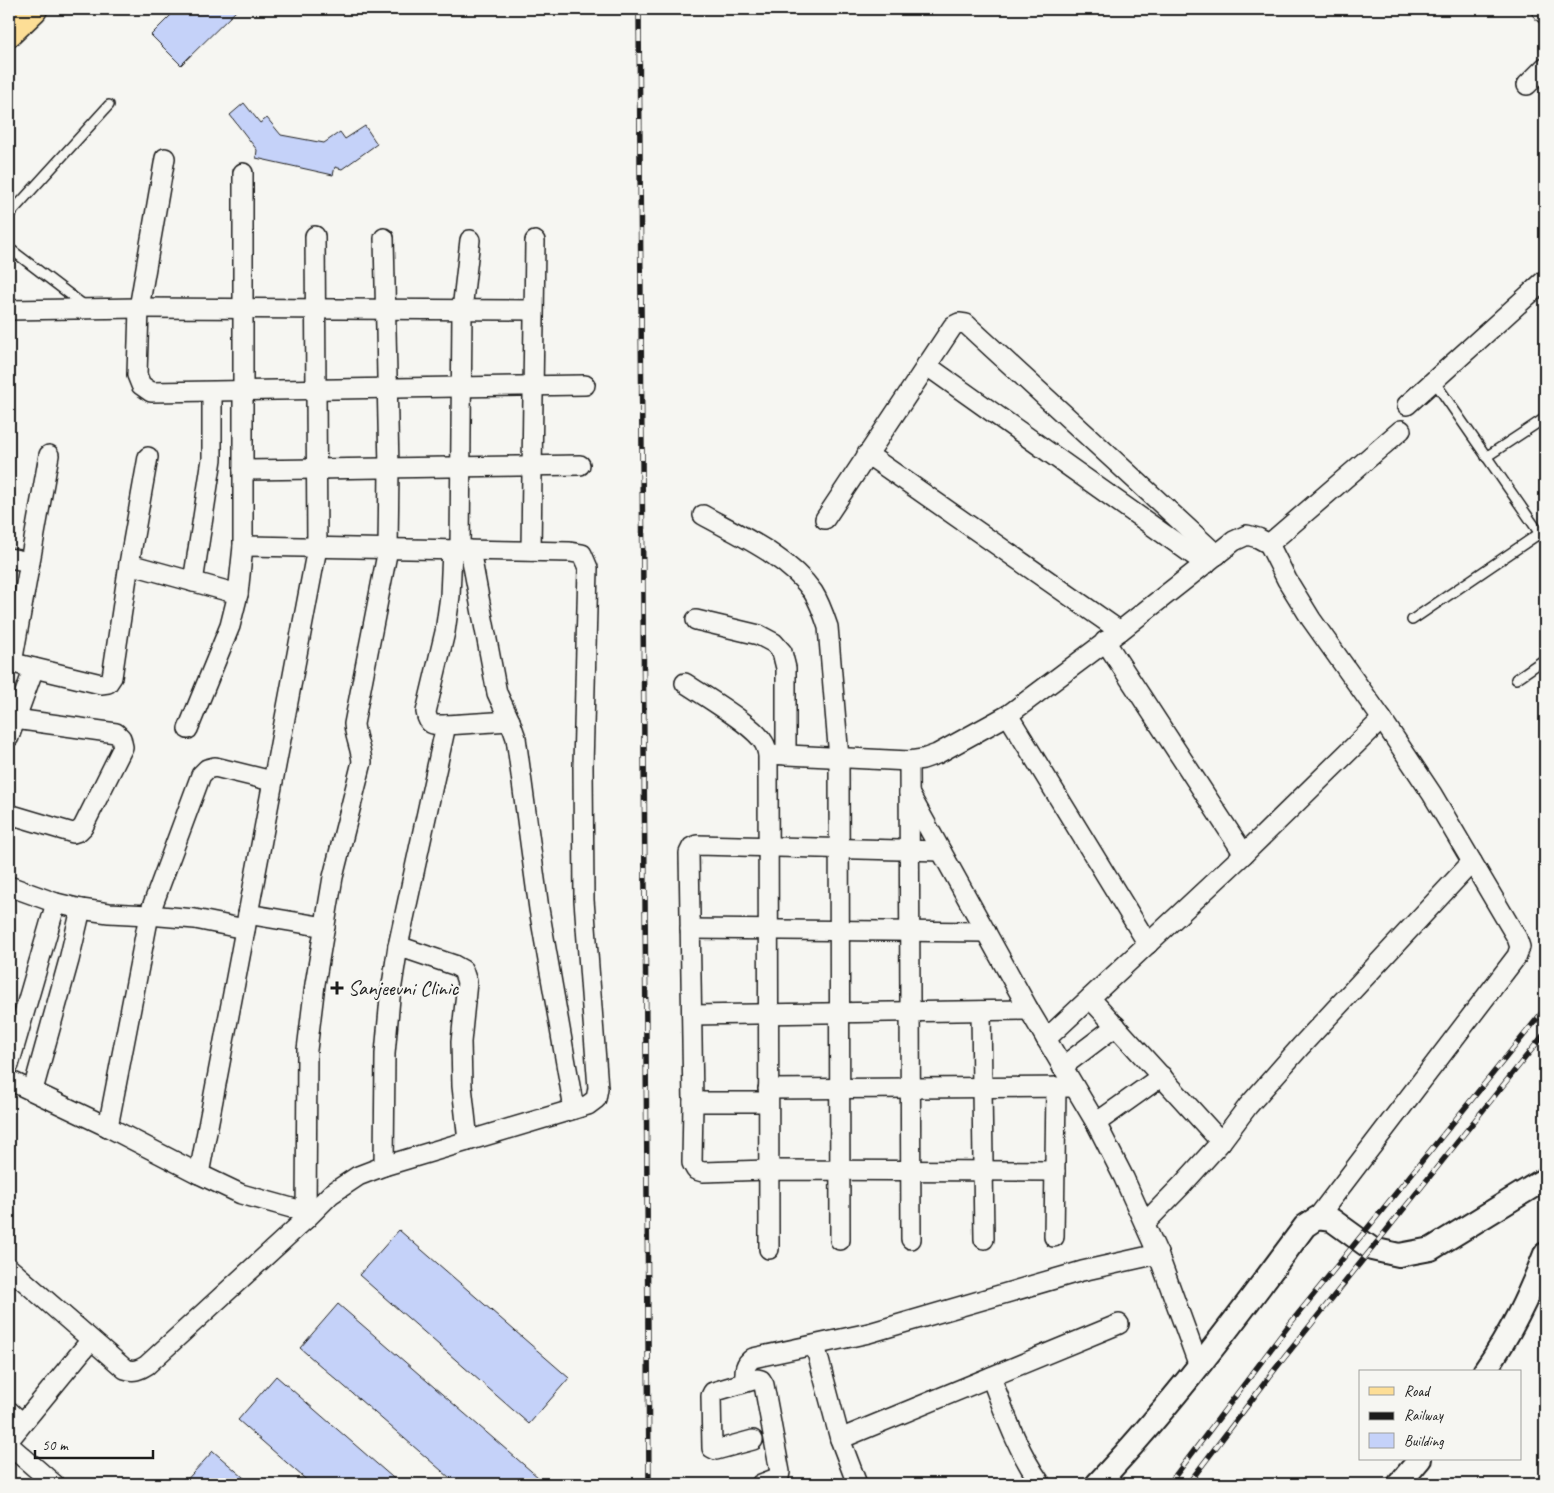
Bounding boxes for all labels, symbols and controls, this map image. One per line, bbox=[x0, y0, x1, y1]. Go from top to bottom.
place label: Sanjeevni Clinic bbox=[348, 975, 460, 1001]
marker: Sanjeevni Clinic bbox=[330, 981, 344, 995]
legend bbox=[1359, 1370, 1522, 1460]
text: Road bbox=[1404, 1382, 1431, 1401]
text: Railway bbox=[1404, 1406, 1445, 1425]
scale bar bbox=[35, 1428, 152, 1460]
text: Building bbox=[1404, 1432, 1444, 1451]
text: 50 m bbox=[42, 1436, 69, 1455]

